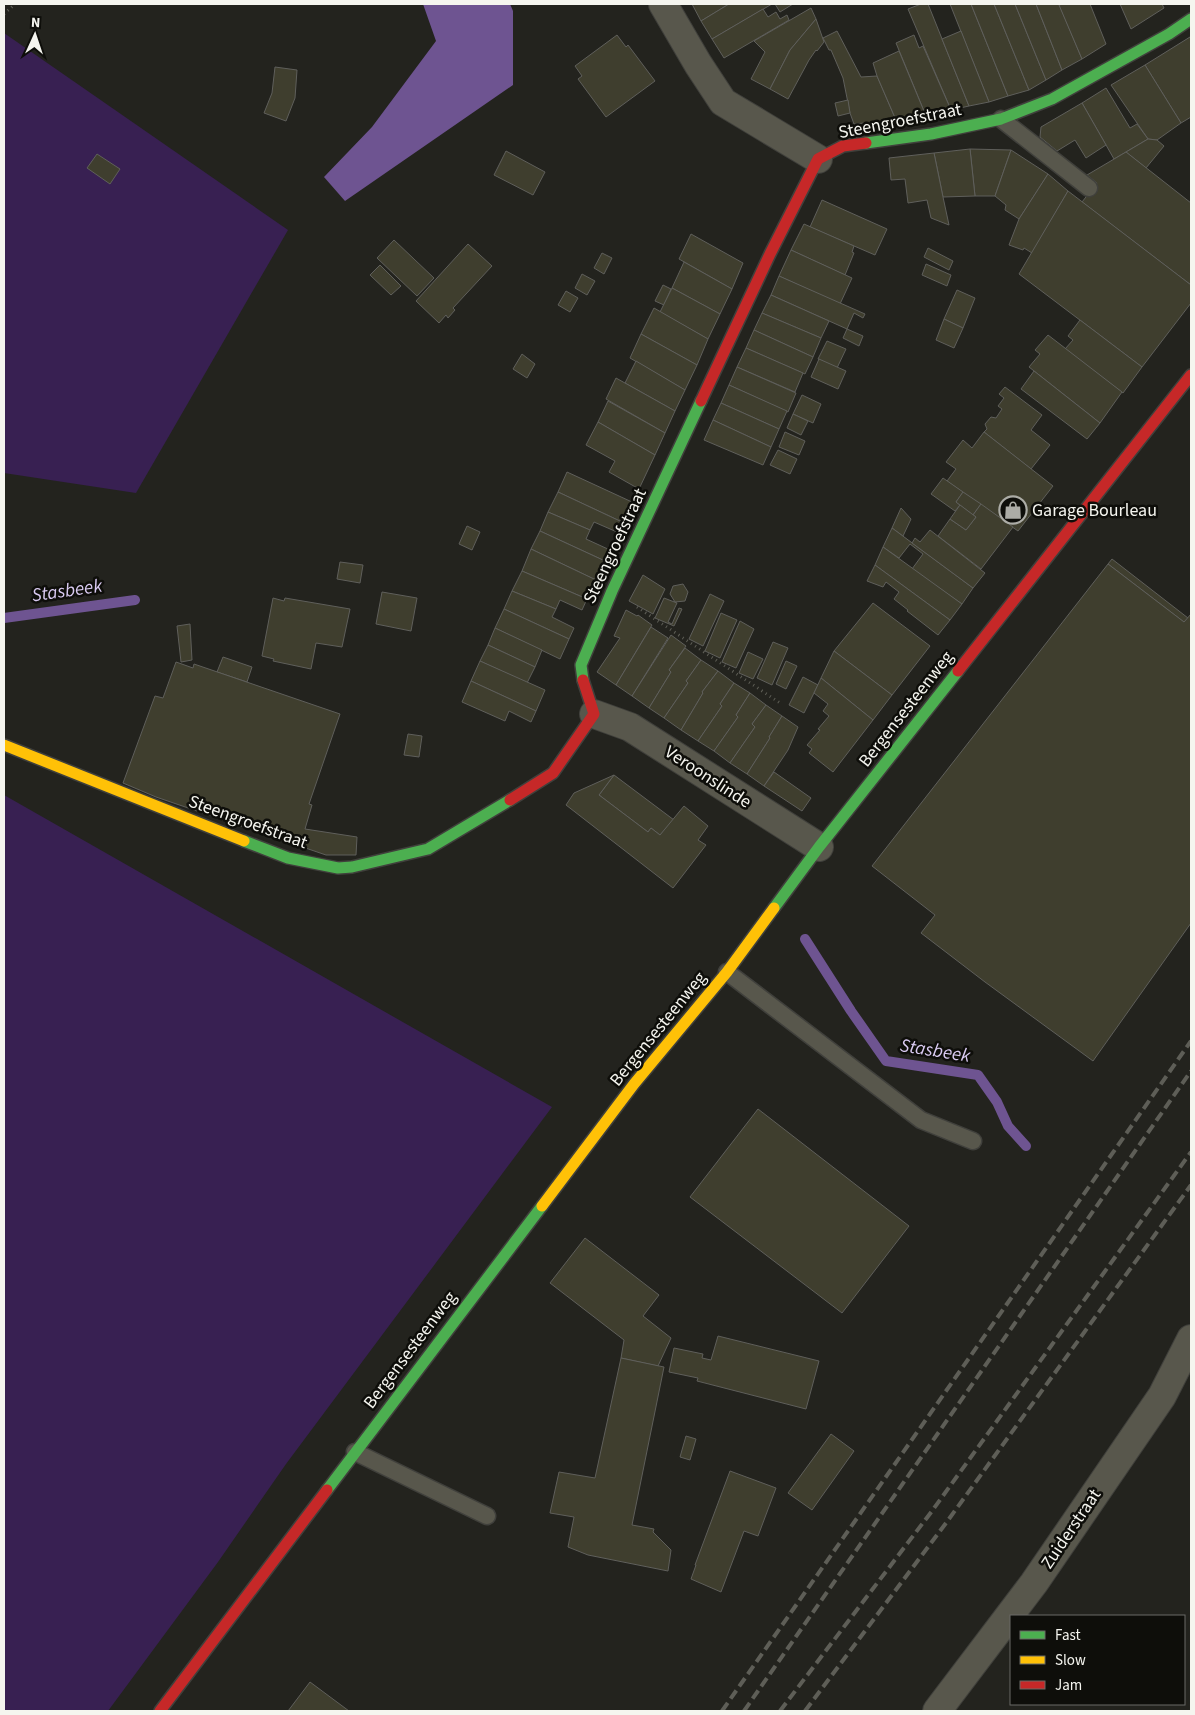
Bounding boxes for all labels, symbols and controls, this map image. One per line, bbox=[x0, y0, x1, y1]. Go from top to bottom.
north arrow bbox=[10, 10, 60, 60]
text: N bbox=[30, 13, 41, 33]
street label: Steengroefstraat bbox=[836, 97, 964, 145]
street label: Steengroefstraat bbox=[577, 484, 653, 608]
shop icon: Garage Bourleau bbox=[998, 495, 1028, 525]
place label: Garage Bourleau bbox=[1032, 498, 1157, 523]
water label: Stasbeek bbox=[30, 573, 105, 609]
street label: Bergensesteenweg bbox=[853, 646, 959, 772]
street label: Veroonslinde bbox=[660, 740, 756, 814]
street label: Steengroefstraat bbox=[185, 789, 311, 855]
street label: Bergensesteenweg bbox=[604, 966, 712, 1092]
water label: Stasbeek bbox=[898, 1032, 973, 1070]
street label: Bergensesteenweg bbox=[358, 1286, 462, 1414]
street label: Zuiderstraat bbox=[1035, 1484, 1107, 1574]
legend bbox=[1010, 1615, 1185, 1705]
text: Fast bbox=[1055, 1625, 1081, 1646]
text: Slow bbox=[1055, 1650, 1086, 1671]
text: Jam bbox=[1055, 1675, 1082, 1696]

